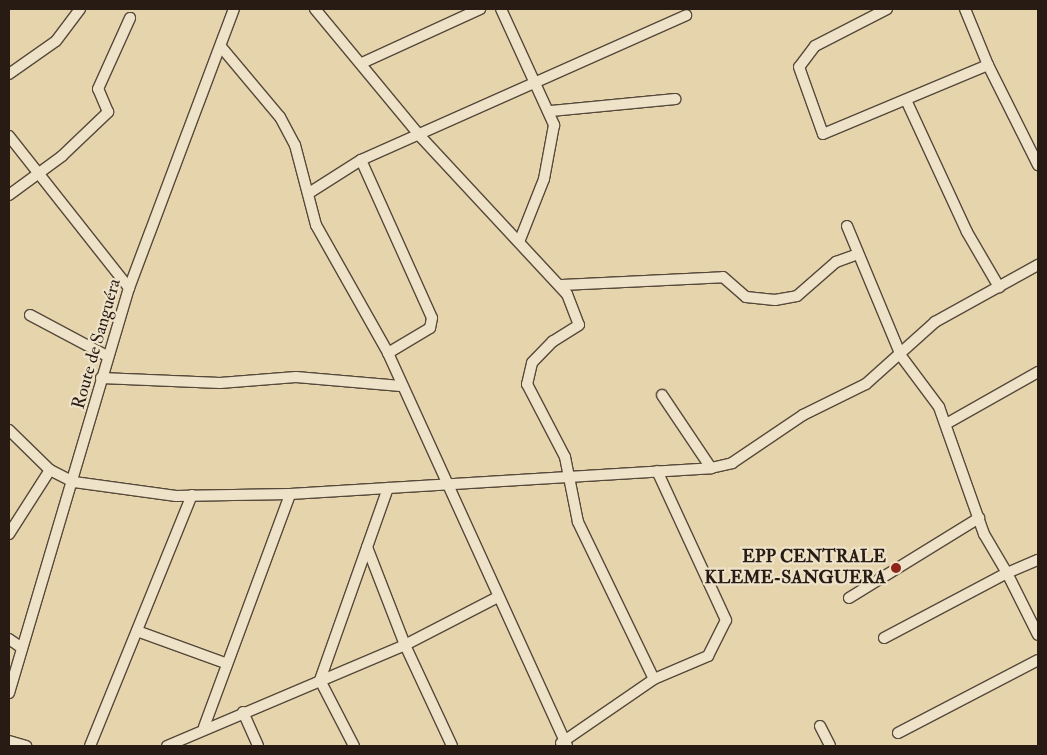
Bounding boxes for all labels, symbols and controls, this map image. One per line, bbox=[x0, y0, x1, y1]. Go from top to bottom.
street label: Route de Sanguéra bbox=[68, 276, 126, 412]
place label: EPP CENTRALE KLEME-SANGUERA bbox=[705, 547, 886, 590]
marker: EPP CENTRALE KLEME-SANGUERA bbox=[890, 562, 902, 574]

